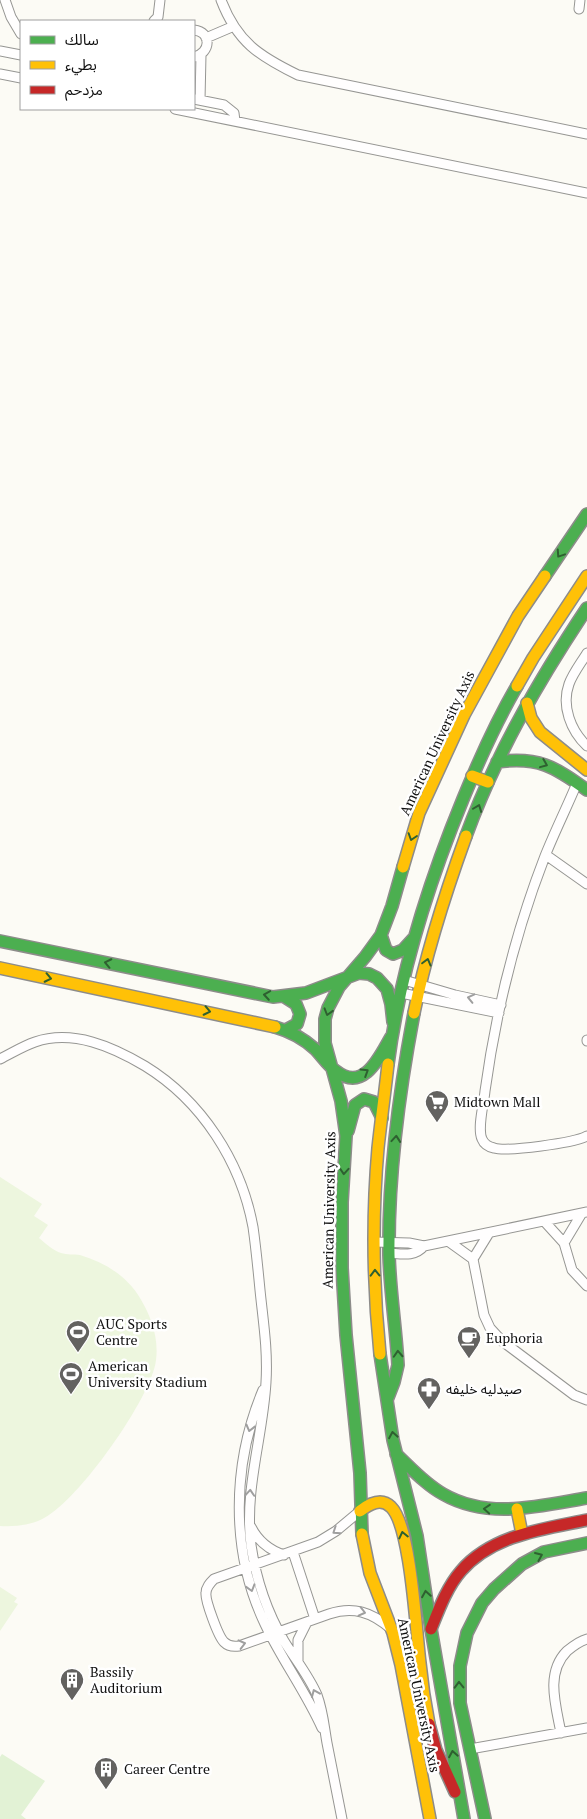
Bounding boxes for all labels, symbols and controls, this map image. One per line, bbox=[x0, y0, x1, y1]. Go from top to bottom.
legend bbox=[20, 20, 195, 110]
text: سالك bbox=[65, 29, 99, 49]
text: بطيء bbox=[65, 54, 97, 76]
text: مزدحم bbox=[65, 79, 103, 101]
one-way arrow bbox=[557, 549, 566, 558]
street label: American University Axis bbox=[395, 667, 478, 818]
one-way arrow bbox=[540, 758, 548, 768]
one-way arrow bbox=[472, 804, 482, 813]
one-way arrow bbox=[407, 832, 417, 841]
one-way arrow bbox=[103, 958, 112, 969]
one-way arrow bbox=[421, 958, 432, 967]
one-way arrow bbox=[43, 972, 52, 982]
one-way arrow bbox=[262, 991, 271, 1001]
one-way arrow bbox=[466, 993, 475, 1004]
one-way arrow bbox=[202, 1005, 211, 1016]
one-way arrow bbox=[323, 1008, 333, 1016]
one-way arrow bbox=[360, 1069, 369, 1079]
supermarket icon: Midtown Mall bbox=[424, 1089, 450, 1123]
place label: Midtown Mall bbox=[454, 1092, 540, 1111]
street label: American University Axis bbox=[318, 1131, 339, 1289]
one-way arrow bbox=[390, 1135, 401, 1143]
one-way arrow bbox=[339, 1168, 350, 1176]
one-way arrow bbox=[370, 1269, 380, 1277]
place label: AUC Sports Centre bbox=[96, 1314, 167, 1349]
sports icon: AUC Sports Centre bbox=[65, 1319, 91, 1353]
cafe icon: Euphoria bbox=[456, 1325, 482, 1359]
place label: Euphoria bbox=[486, 1328, 543, 1347]
one-way arrow bbox=[392, 1349, 403, 1357]
place label: American University Stadium bbox=[88, 1356, 207, 1391]
sports icon: American University Stadium bbox=[58, 1361, 84, 1395]
pharmacy icon: صيدليه خليفه bbox=[416, 1376, 442, 1410]
place label: صيدليه خليفه bbox=[446, 1379, 522, 1398]
one-way arrow bbox=[245, 1423, 256, 1432]
one-way arrow bbox=[388, 1430, 398, 1439]
one-way arrow bbox=[245, 1488, 256, 1496]
one-way arrow bbox=[482, 1503, 490, 1514]
one-way arrow bbox=[332, 1525, 342, 1534]
one-way arrow bbox=[398, 1530, 409, 1539]
one-way arrow bbox=[534, 1551, 543, 1562]
one-way arrow bbox=[246, 1583, 256, 1592]
one-way arrow bbox=[421, 1589, 431, 1598]
one-way arrow bbox=[358, 1606, 367, 1617]
street label: American University Axis bbox=[394, 1616, 445, 1774]
one-way arrow bbox=[237, 1639, 246, 1650]
place label: Bassily Auditorium bbox=[90, 1662, 162, 1697]
building icon: Bassily Auditorium bbox=[59, 1667, 85, 1701]
one-way arrow bbox=[454, 1681, 464, 1689]
one-way arrow bbox=[311, 1689, 322, 1698]
one-way arrow bbox=[449, 1749, 459, 1758]
building icon: Career Centre bbox=[93, 1756, 119, 1790]
place label: Career Centre bbox=[124, 1759, 210, 1778]

